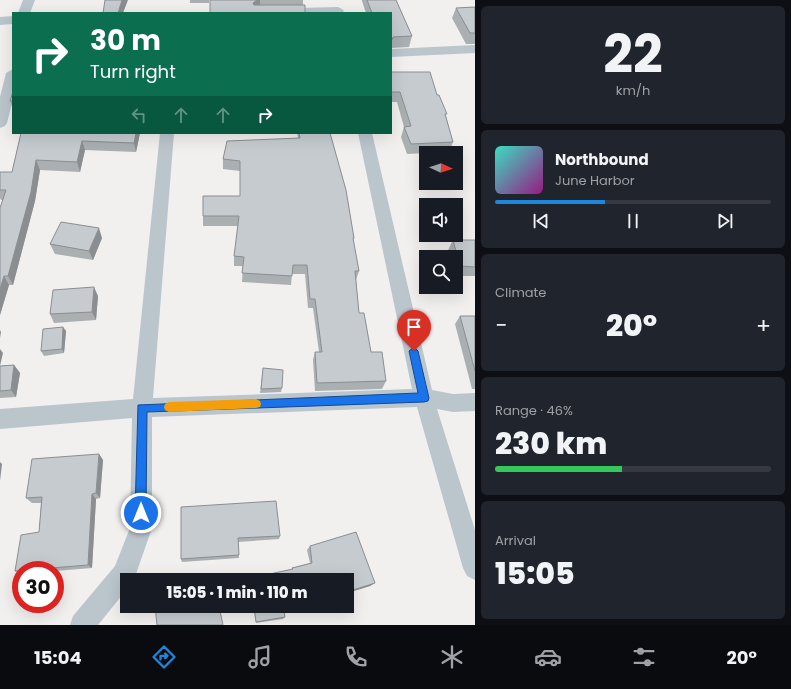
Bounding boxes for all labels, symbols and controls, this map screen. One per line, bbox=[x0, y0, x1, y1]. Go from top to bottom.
text: 22 bbox=[603, 18, 663, 91]
text: 30 m bbox=[90, 21, 161, 60]
icon: right bbox=[24, 28, 76, 80]
text: Turn right bbox=[90, 59, 176, 84]
text: km/h bbox=[616, 81, 650, 100]
icon: left bbox=[128, 104, 150, 126]
icon: ahead bbox=[170, 104, 192, 126]
icon: ahead bbox=[212, 104, 234, 126]
icon: right bbox=[254, 104, 276, 126]
north arrow bbox=[419, 146, 463, 190]
map controls bbox=[419, 146, 463, 294]
text: Northbound bbox=[555, 149, 649, 170]
text: June Harbor bbox=[555, 171, 635, 190]
button: sound bbox=[419, 198, 463, 242]
icon: previous bbox=[530, 210, 552, 232]
icon: pause bbox=[622, 210, 644, 232]
icon: next bbox=[714, 210, 736, 232]
button: search bbox=[419, 250, 463, 294]
text: Climate bbox=[495, 283, 546, 302]
text: 20° bbox=[606, 304, 657, 347]
pin bbox=[397, 310, 431, 351]
text: − bbox=[495, 310, 507, 341]
text: + bbox=[756, 310, 771, 341]
icon: arrive bbox=[403, 316, 425, 338]
text: Range · 46% bbox=[495, 401, 573, 420]
text: 230 km bbox=[495, 422, 607, 465]
position arrow bbox=[120, 492, 162, 534]
text: Arrival bbox=[495, 531, 536, 550]
text: 15:05 bbox=[495, 552, 575, 595]
speed limit sign: 30 bbox=[12, 561, 64, 613]
text: 15:05 · 1 min · 110 m bbox=[167, 582, 307, 603]
icon: directions bbox=[150, 643, 178, 671]
icon: music bbox=[246, 643, 274, 671]
icon: phone bbox=[342, 643, 370, 671]
icon: climate bbox=[438, 643, 466, 671]
icon: car bbox=[534, 643, 562, 671]
icon: filters bbox=[630, 643, 658, 671]
text: 15:04 bbox=[34, 645, 82, 670]
text: 20° bbox=[727, 645, 757, 670]

